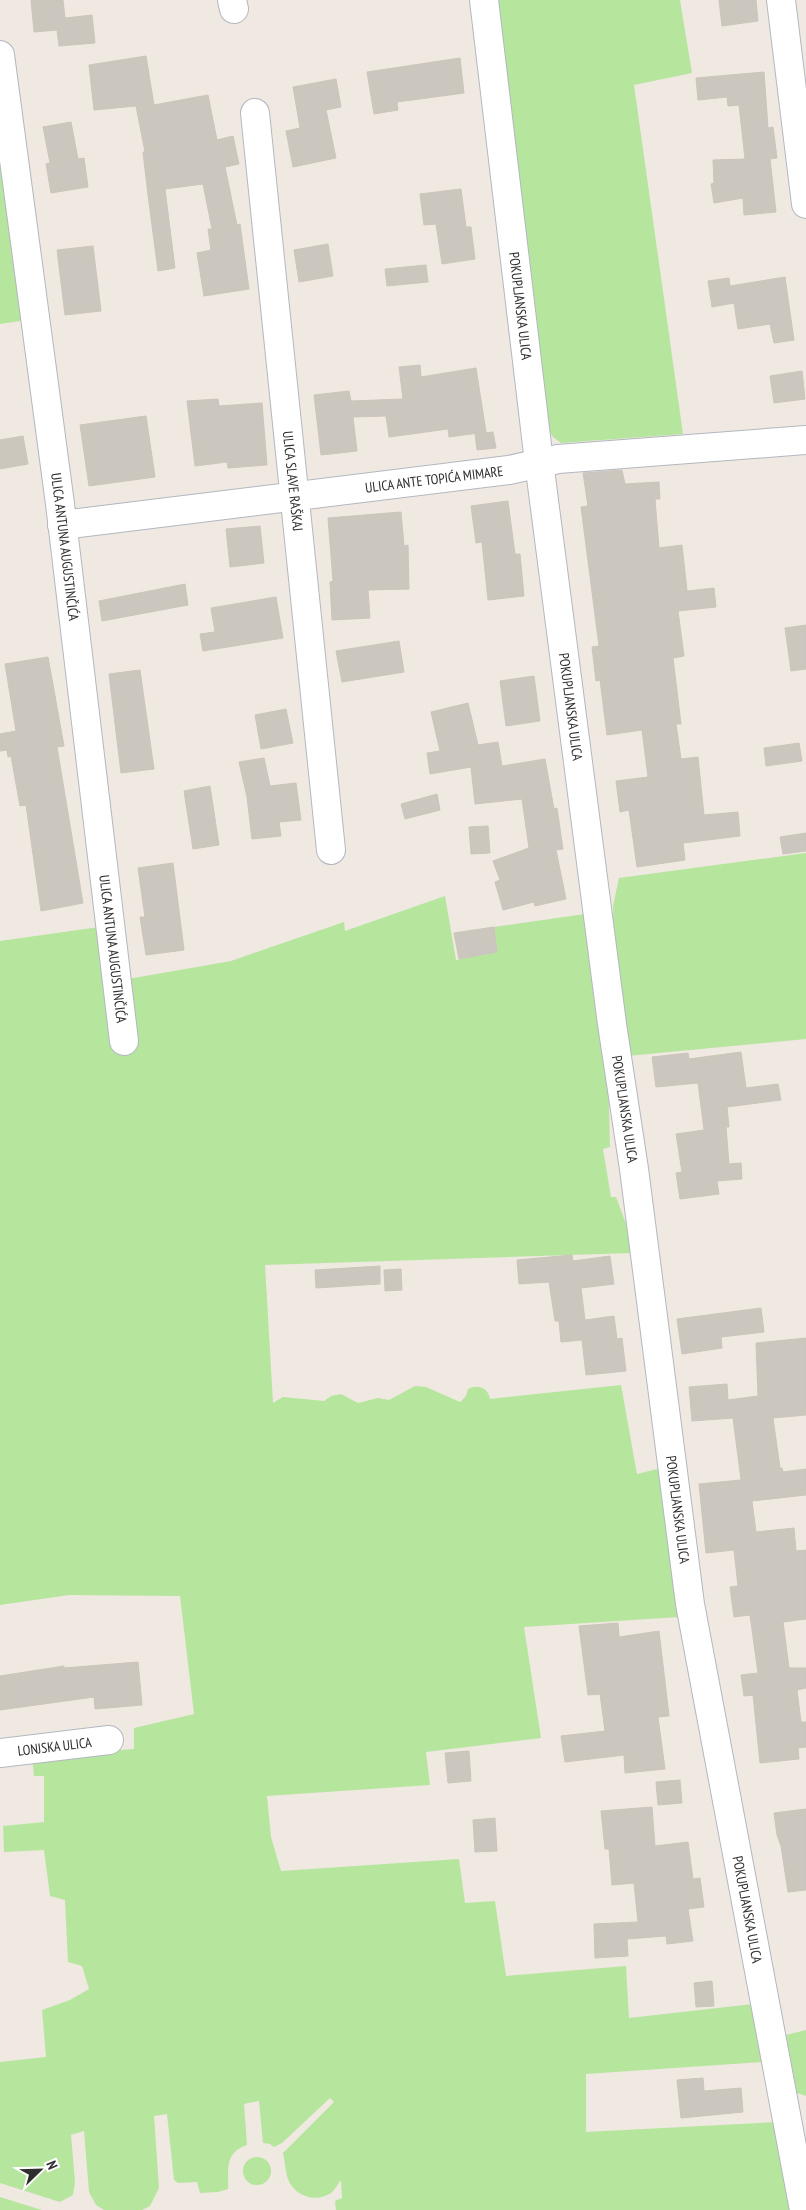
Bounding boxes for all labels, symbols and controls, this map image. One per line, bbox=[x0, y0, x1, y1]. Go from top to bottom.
street label: POKUPLJANSKA ULICA bbox=[505, 251, 536, 361]
street label: ULICA SLAVE RAŠKAJ bbox=[279, 430, 307, 532]
street label: ULICA ANTE TOPIĆA MIMARE bbox=[364, 462, 504, 497]
street label: ULICA ANTUNA AUGUSTINČIĆA bbox=[47, 472, 83, 622]
street label: POKUPLJANSKA ULICA bbox=[555, 652, 587, 762]
street label: ULICA ANTUNA AUGUSTINČIĆA bbox=[95, 874, 131, 1024]
street label: POKUPLJANSKA ULICA bbox=[608, 1054, 642, 1164]
street label: POKUPLJANSKA ULICA bbox=[662, 1455, 694, 1565]
street label: LONJSKA ULICA bbox=[17, 1733, 93, 1760]
street label: POKUPLJANSKA ULICA bbox=[729, 1854, 766, 1965]
north arrow bbox=[15, 2145, 65, 2195]
text: N bbox=[42, 2158, 62, 2172]

